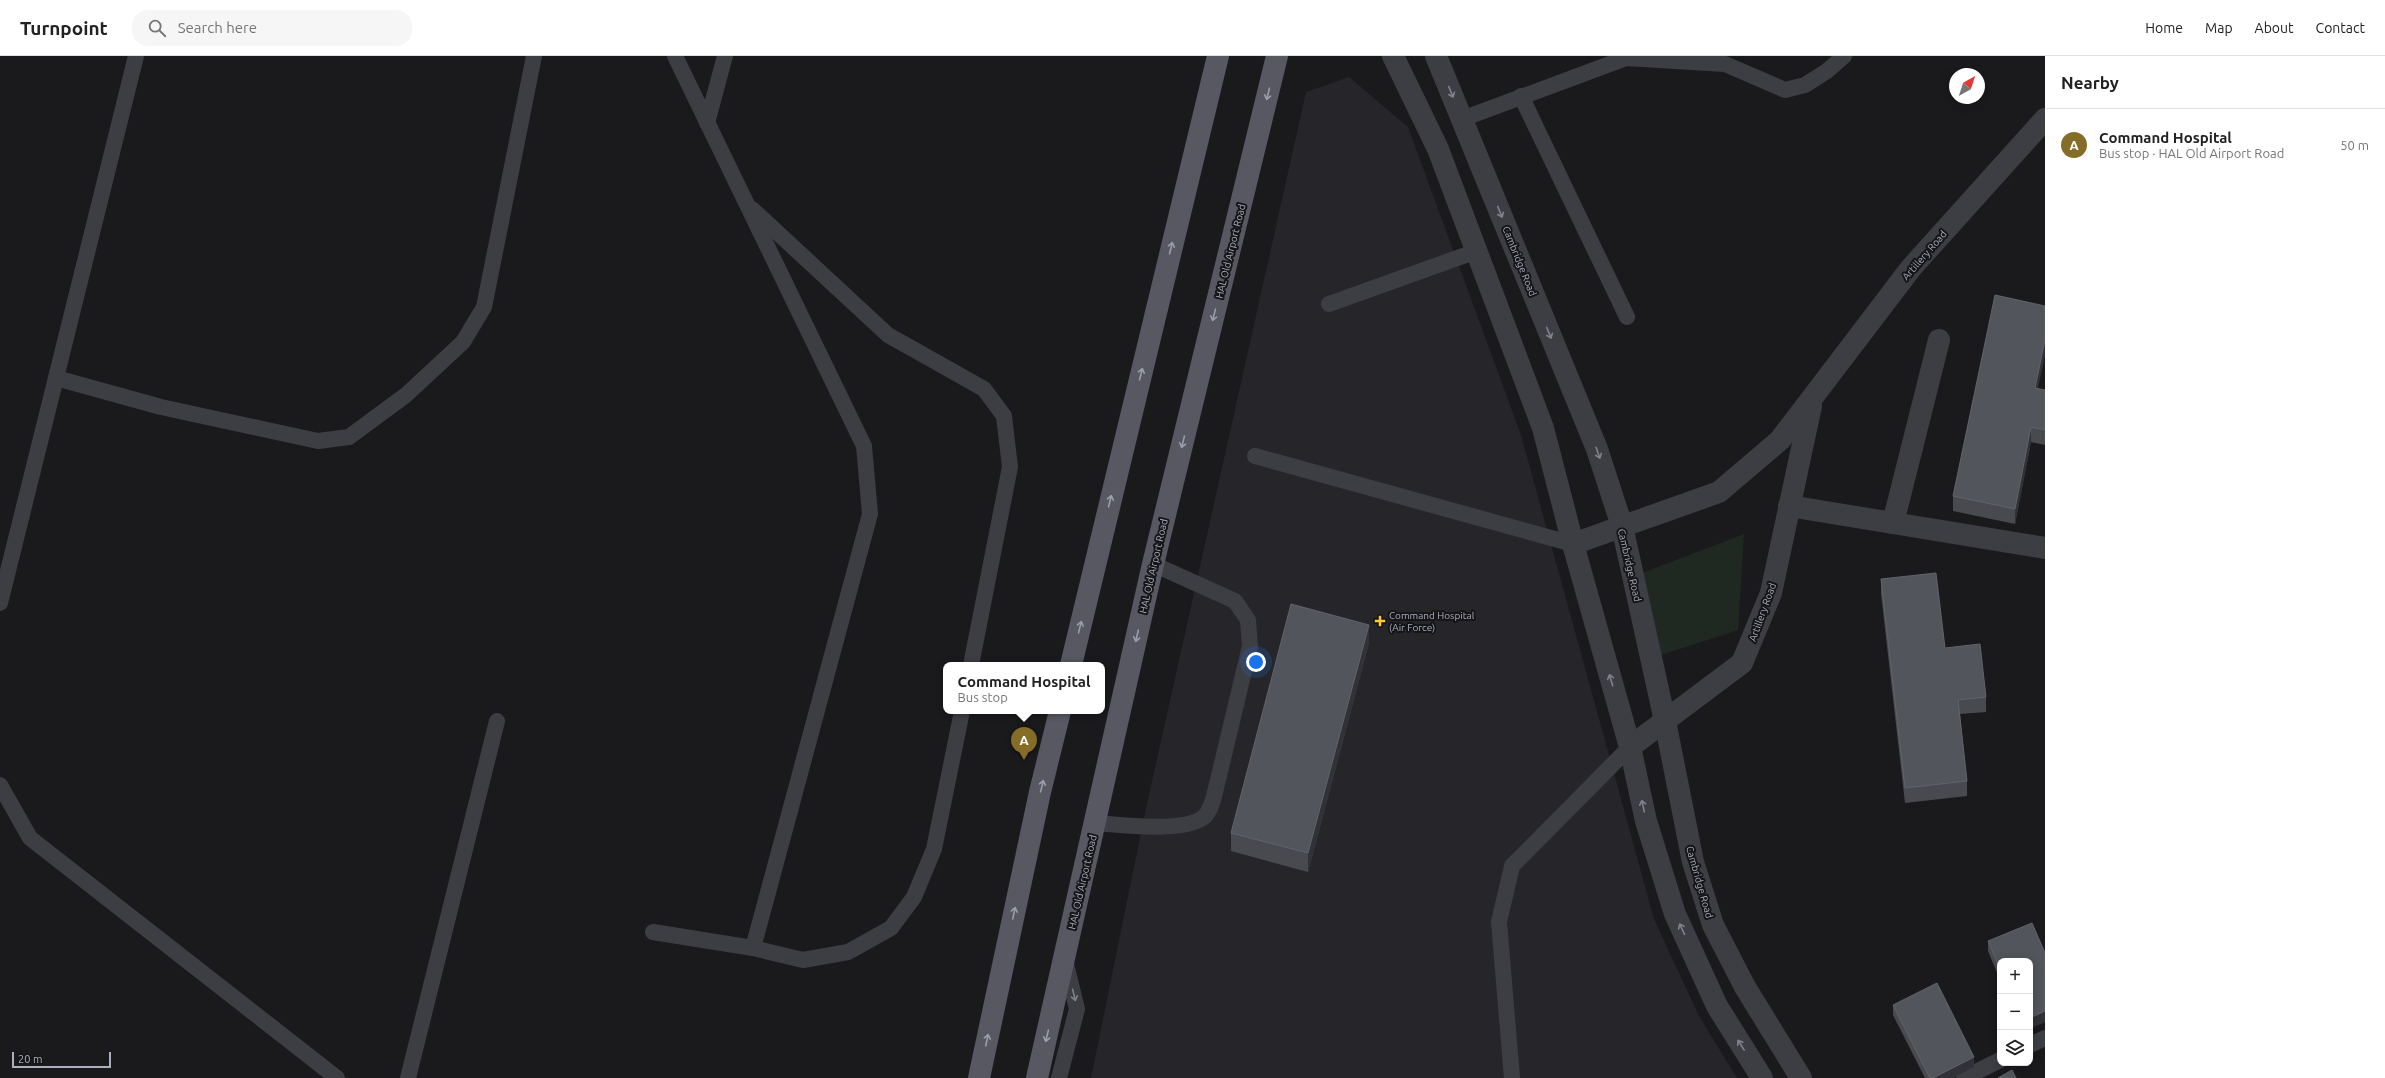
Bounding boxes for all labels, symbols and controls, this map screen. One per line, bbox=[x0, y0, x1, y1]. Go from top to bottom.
search box bbox=[132, 10, 412, 46]
text: Turnpoint bbox=[20, 17, 108, 39]
icon: search bbox=[146, 17, 168, 39]
text: Search here bbox=[178, 19, 257, 36]
text: Home bbox=[2145, 20, 2183, 36]
text: Map bbox=[2205, 20, 2233, 36]
text: About bbox=[2255, 20, 2294, 36]
text: Contact bbox=[2316, 20, 2365, 36]
north arrow bbox=[1949, 68, 1985, 104]
text: Nearby bbox=[2061, 73, 2119, 92]
one-way arrow bbox=[1447, 86, 1455, 98]
one-way arrow bbox=[1264, 87, 1271, 100]
text: Command Hospital bbox=[2099, 129, 2232, 146]
text: A bbox=[2069, 138, 2079, 152]
text: 50 m bbox=[2340, 138, 2369, 152]
text: Bus stop · HAL Old Airport Road bbox=[2099, 146, 2284, 160]
street label: HAL Old Airport Road bbox=[1213, 203, 1248, 299]
one-way arrow bbox=[1497, 206, 1504, 218]
street label: Cambridge Road bbox=[1500, 225, 1539, 298]
street label: Artillery Road bbox=[1900, 228, 1949, 282]
one-way arrow bbox=[1168, 242, 1175, 255]
one-way arrow bbox=[1210, 309, 1217, 322]
one-way arrow bbox=[1546, 326, 1554, 338]
one-way arrow bbox=[1137, 368, 1145, 381]
one-way arrow bbox=[1179, 435, 1187, 448]
one-way arrow bbox=[1595, 446, 1602, 459]
one-way arrow bbox=[1107, 494, 1115, 507]
street label: HAL Old Airport Road bbox=[1137, 518, 1170, 615]
street label: Cambridge Road bbox=[1616, 528, 1643, 603]
street label: Artillery Road bbox=[1747, 581, 1778, 643]
place label: Command Hospital (Air Force) bbox=[1389, 610, 1475, 633]
marker: Command Hospital (Air Force) bbox=[1374, 615, 1386, 627]
one-way arrow bbox=[1076, 621, 1084, 634]
one-way arrow bbox=[1133, 630, 1140, 643]
your location bbox=[1246, 652, 1266, 672]
popup bbox=[943, 662, 1105, 714]
text: Command Hospital bbox=[958, 673, 1090, 690]
one-way arrow bbox=[1607, 673, 1614, 686]
text: Bus stop bbox=[958, 690, 1008, 704]
pin: A bbox=[1011, 727, 1037, 760]
one-way arrow bbox=[1038, 779, 1046, 792]
one-way arrow bbox=[1638, 800, 1646, 813]
street label: HAL Old Airport Road bbox=[1066, 834, 1099, 931]
street label: Cambridge Road bbox=[1684, 845, 1715, 920]
one-way arrow bbox=[1011, 907, 1019, 920]
one-way arrow bbox=[1678, 924, 1685, 936]
map controls bbox=[1997, 958, 2033, 1066]
button: + bbox=[1997, 958, 2033, 994]
one-way arrow bbox=[1071, 988, 1078, 1001]
button: − bbox=[1997, 994, 2033, 1030]
one-way arrow bbox=[1042, 1029, 1050, 1042]
button: layers bbox=[1997, 1030, 2033, 1066]
one-way arrow bbox=[984, 1034, 992, 1047]
one-way arrow bbox=[1737, 1039, 1745, 1051]
scale bar bbox=[12, 1050, 111, 1069]
text: 20 m bbox=[18, 1053, 42, 1065]

